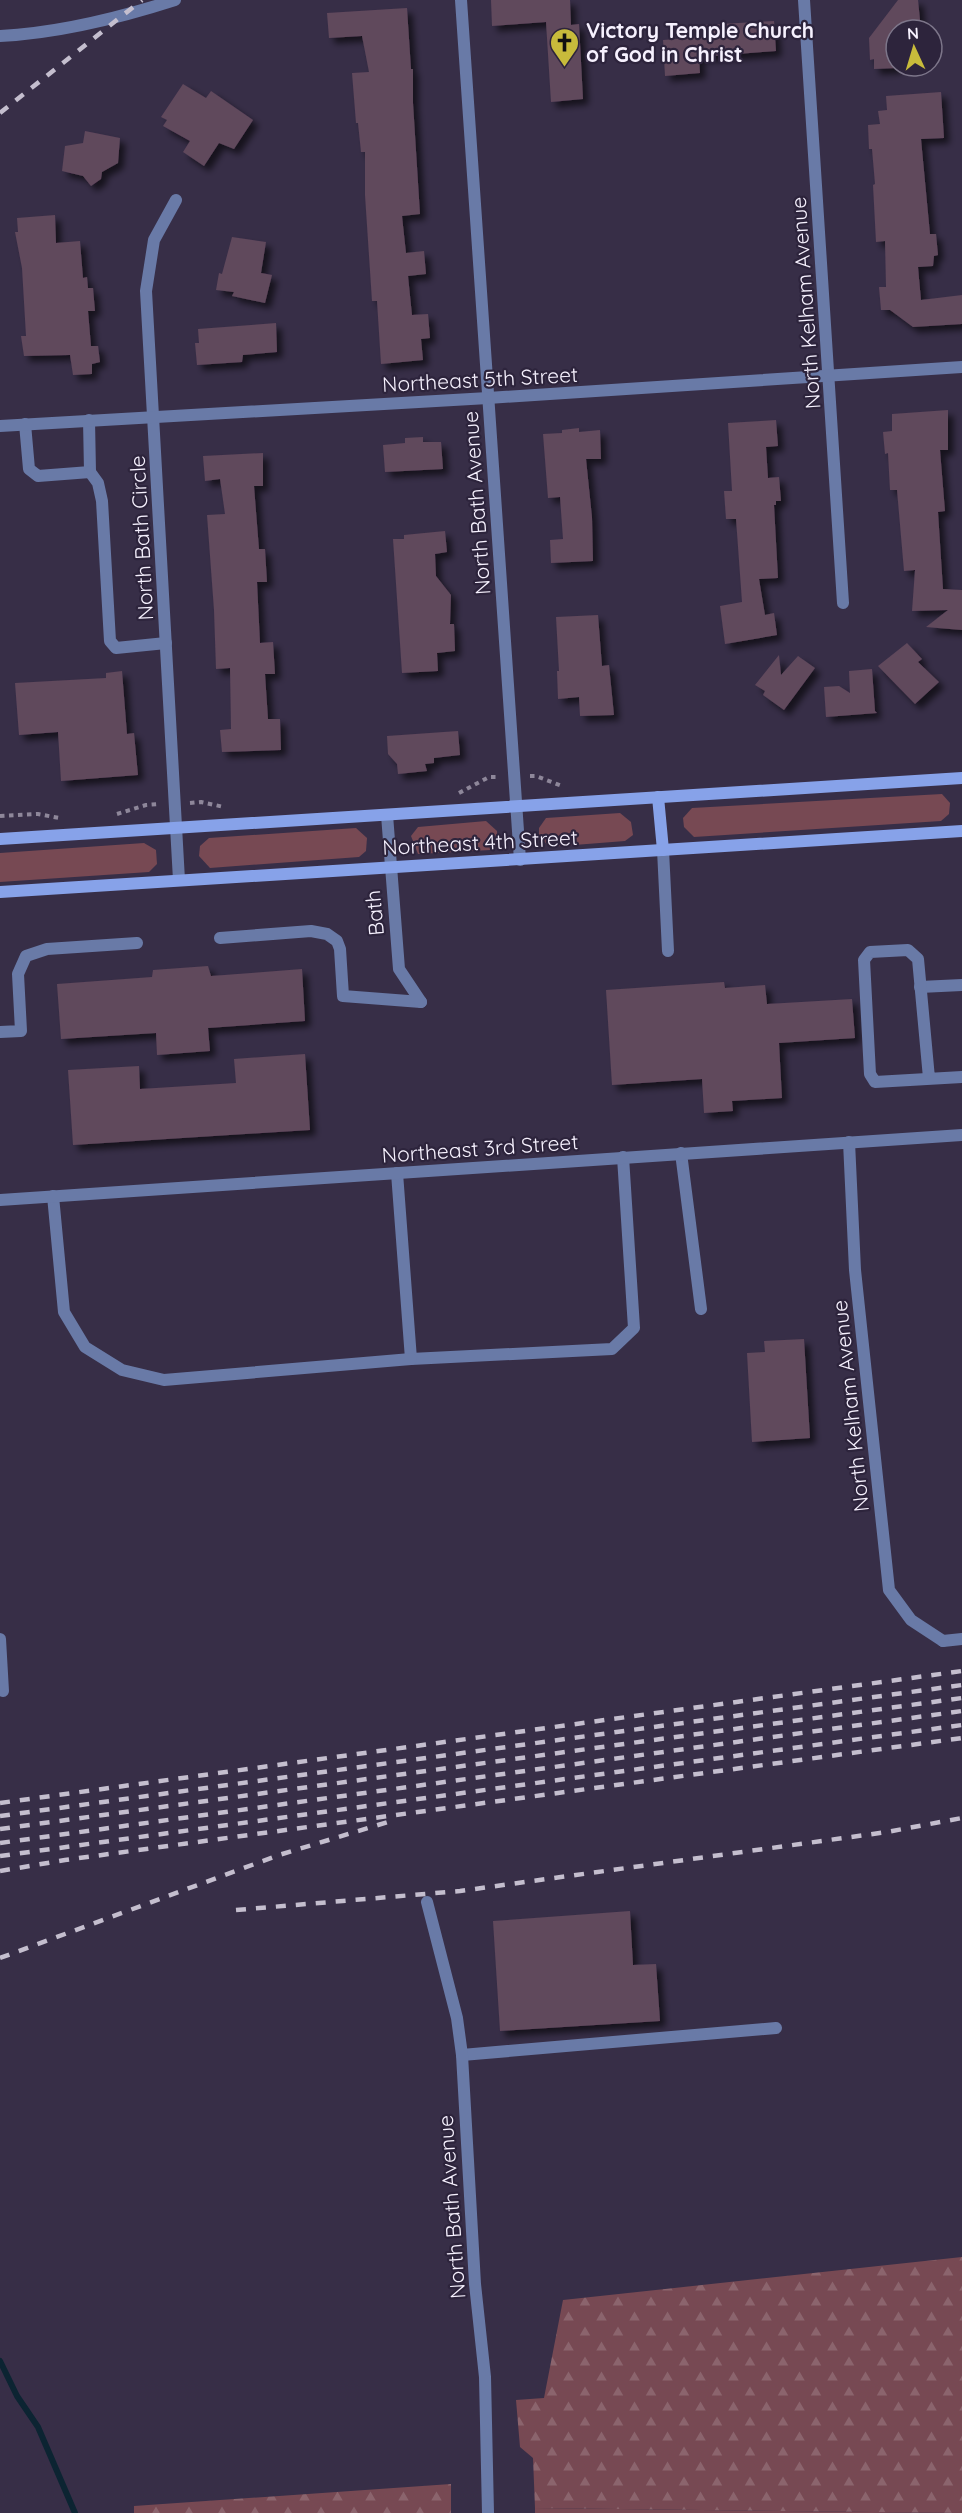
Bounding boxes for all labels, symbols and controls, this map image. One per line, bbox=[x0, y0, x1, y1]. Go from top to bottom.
place label: Victory Temple Church of God in Christ bbox=[586, 17, 814, 67]
north arrow bbox=[884, 18, 944, 78]
text: N bbox=[906, 23, 920, 43]
church icon: Victory Temple Church of God in Christ bbox=[549, 26, 581, 68]
street label: North Kelham Avenue bbox=[785, 196, 825, 410]
street label: Northeast 5th Street bbox=[381, 361, 579, 397]
street label: North Bath Avenue bbox=[457, 410, 495, 596]
street label: North Bath Circle bbox=[124, 455, 158, 621]
street label: Northeast 4th Street bbox=[382, 824, 578, 860]
street label: Bath bbox=[359, 889, 389, 937]
street label: Northeast 3rd Street bbox=[381, 1128, 579, 1168]
street label: North Kelham Avenue bbox=[826, 1299, 874, 1513]
street label: North Bath Avenue bbox=[432, 2114, 470, 2300]

